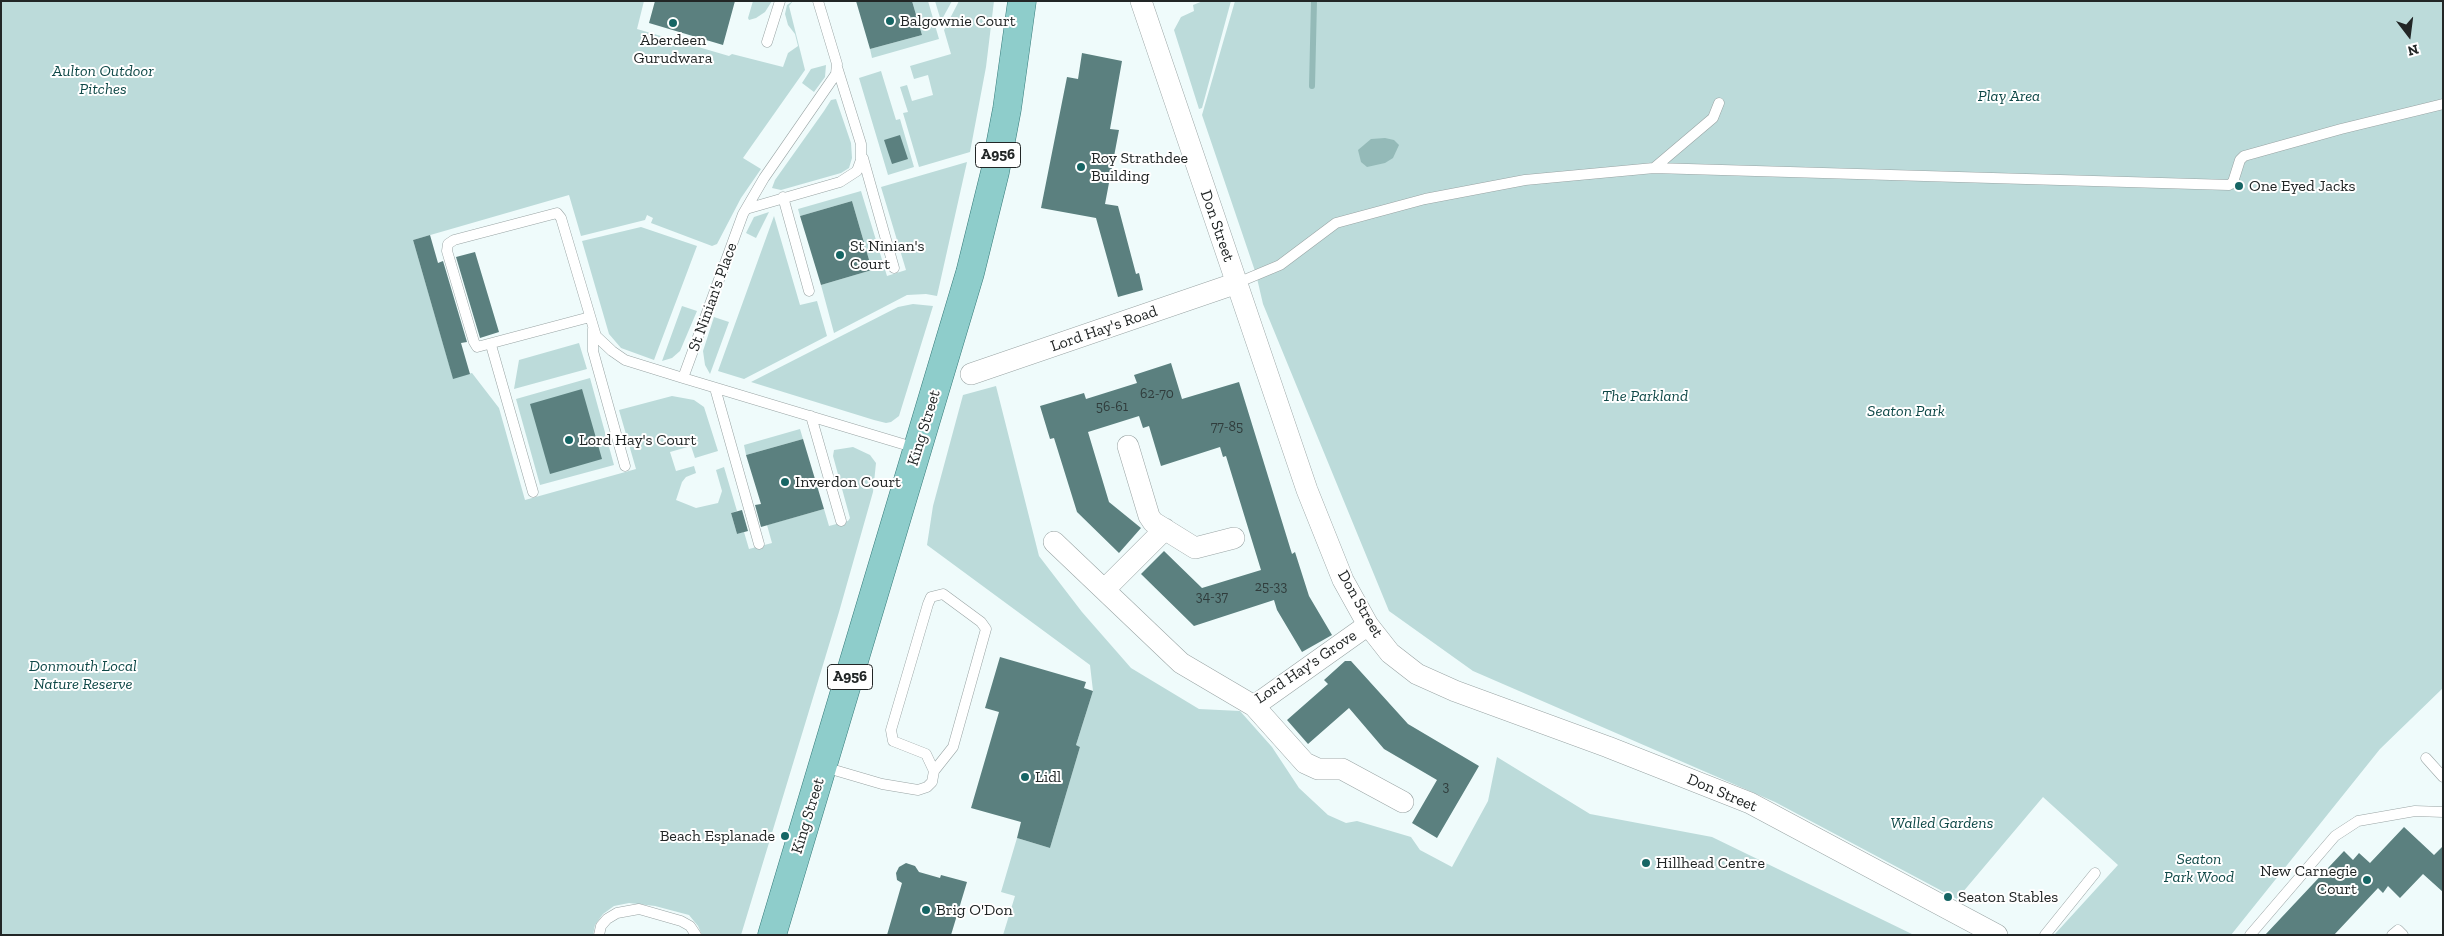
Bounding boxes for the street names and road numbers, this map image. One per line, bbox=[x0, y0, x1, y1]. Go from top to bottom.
road number: A956 bbox=[976, 142, 1020, 168]
street label: Don Street bbox=[1196, 188, 1238, 264]
street label: St Ninian's Place bbox=[684, 240, 742, 354]
street label: Lord Hay's Road bbox=[1048, 302, 1160, 356]
street label: King Street bbox=[903, 388, 945, 468]
street label: Don Street bbox=[1333, 567, 1387, 641]
street label: Lord Hay's Grove bbox=[1252, 626, 1360, 708]
road number: A956 bbox=[828, 664, 872, 690]
street label: Don Street bbox=[1684, 770, 1760, 816]
street label: King Street bbox=[787, 776, 829, 856]

